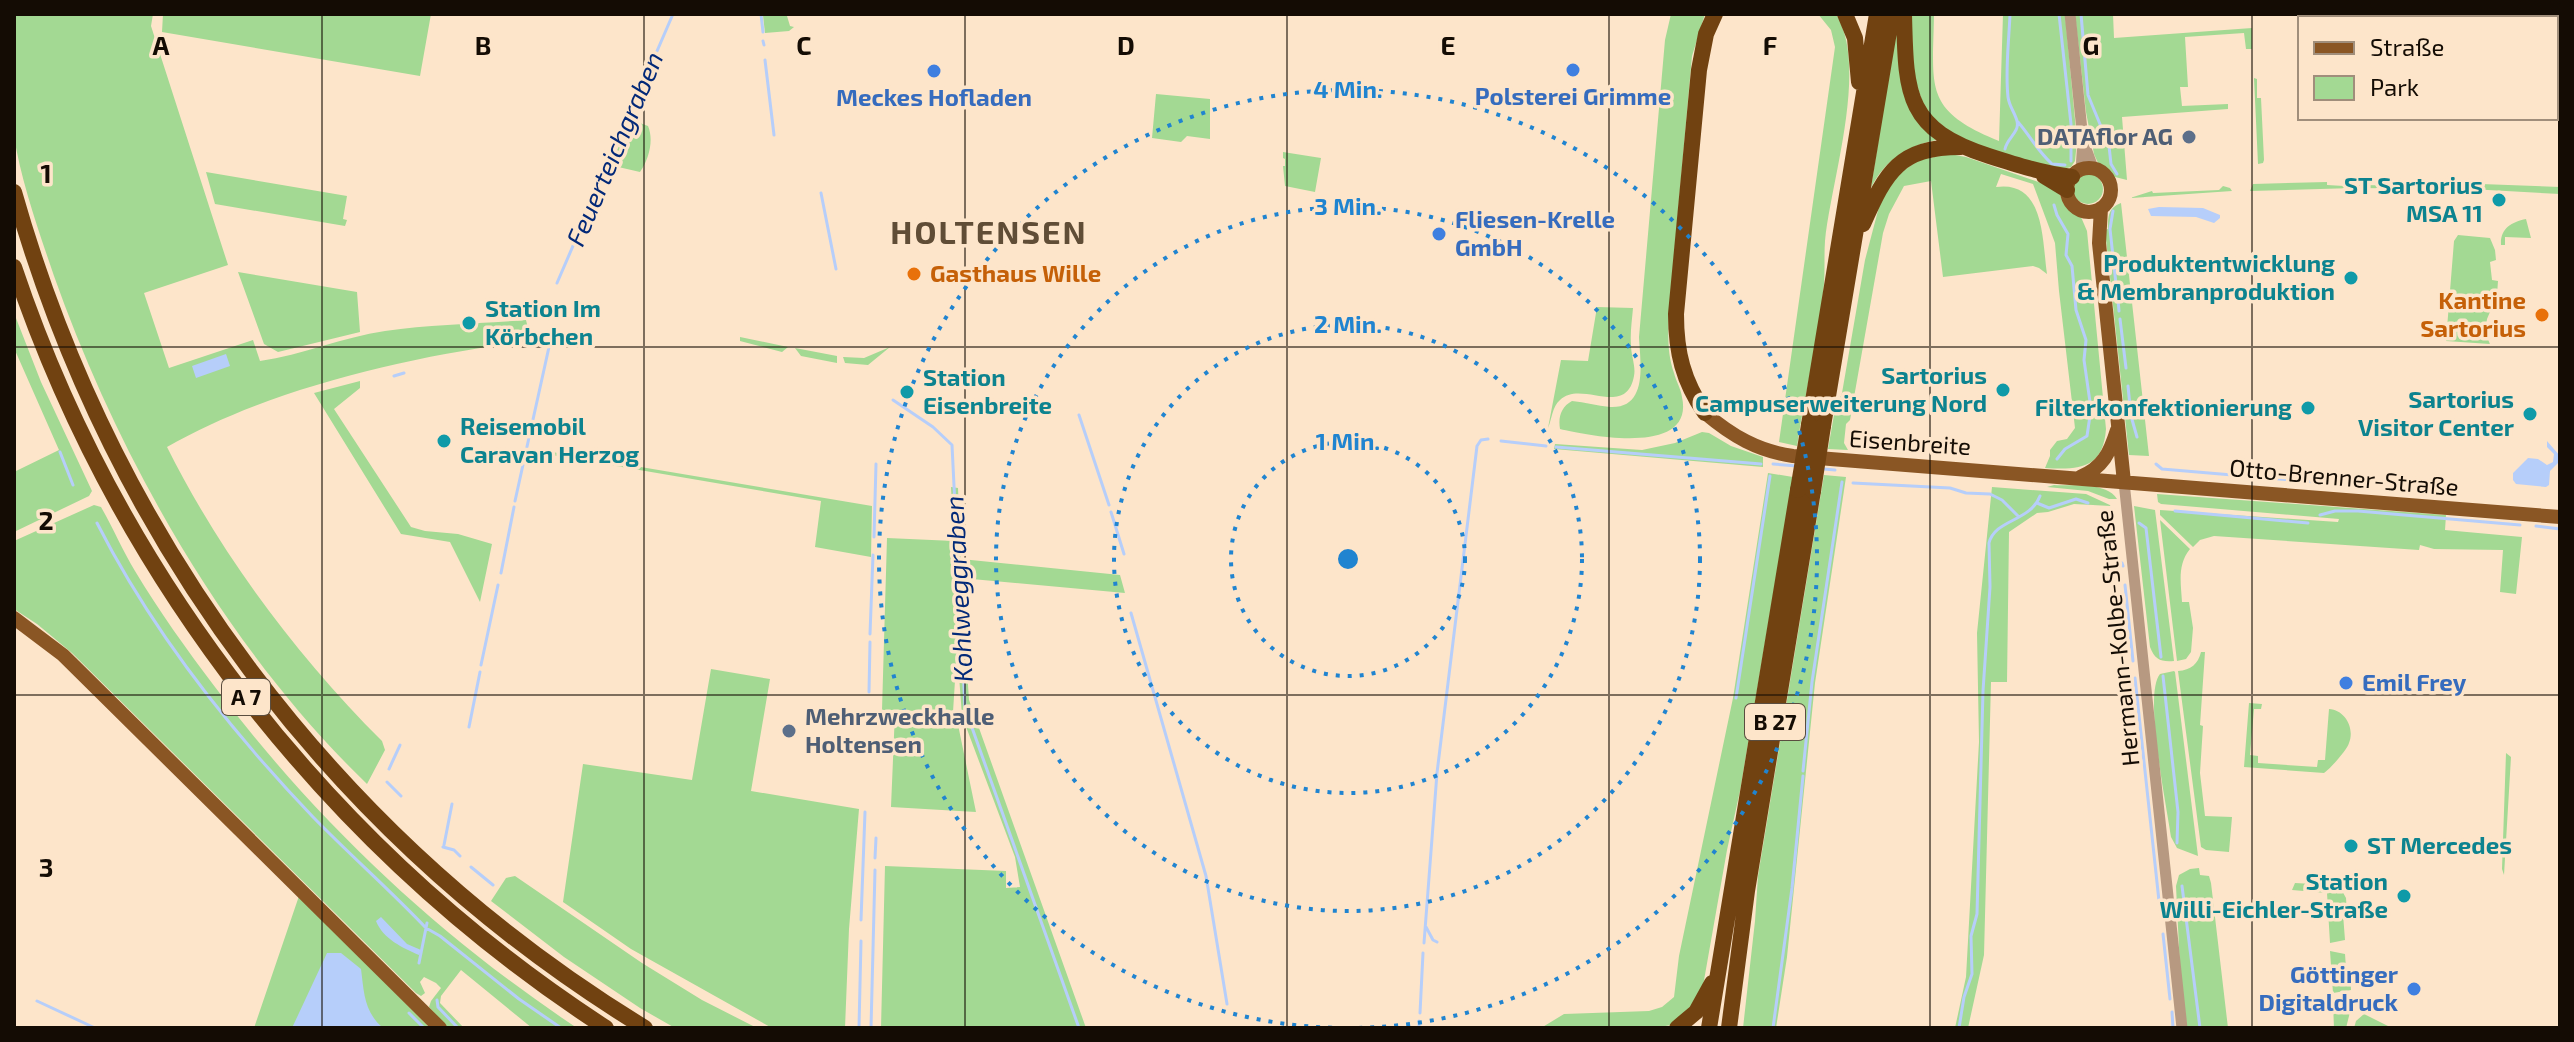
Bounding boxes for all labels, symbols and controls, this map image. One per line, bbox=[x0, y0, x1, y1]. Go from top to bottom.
legend bbox=[2298, 16, 2558, 120]
text: A bbox=[153, 29, 170, 60]
text: B bbox=[475, 29, 491, 60]
text: C bbox=[796, 29, 812, 60]
text: D bbox=[1117, 29, 1135, 60]
text: E bbox=[1440, 29, 1456, 60]
text: F bbox=[1763, 29, 1777, 60]
text: G bbox=[2083, 29, 2099, 60]
text: Straße bbox=[2370, 32, 2444, 61]
water label: Feuerteichgraben bbox=[559, 47, 669, 250]
marker: Polsterei Grimme bbox=[1564, 61, 1582, 79]
marker: Meckes Hofladen bbox=[925, 62, 943, 80]
text: Park bbox=[2370, 72, 2419, 101]
text: 4 Min. bbox=[1313, 74, 1383, 103]
place label: Polsterei Grimme bbox=[1475, 81, 1671, 110]
place label: Meckes Hofladen bbox=[836, 82, 1032, 111]
place label: DATAflor AG bbox=[2037, 121, 2173, 150]
marker: DATAflor AG bbox=[2180, 128, 2198, 146]
text: 1 bbox=[40, 157, 52, 188]
place label: ST Sartorius MSA 11 bbox=[2344, 170, 2483, 227]
text: 3 Min. bbox=[1314, 191, 1382, 220]
marker: ST Sartorius MSA 11 bbox=[2490, 191, 2508, 209]
place label: Fliesen-Krelle GmbH bbox=[1455, 204, 1615, 261]
district label: HOLTENSEN bbox=[890, 212, 1088, 250]
marker: Fliesen-Krelle GmbH bbox=[1430, 225, 1448, 243]
place label: Produktentwicklung & Membranproduktion bbox=[2077, 248, 2335, 305]
place label: Gasthaus Wille bbox=[930, 258, 1101, 287]
marker: Gasthaus Wille bbox=[905, 265, 923, 283]
marker: Produktentwicklung & Membranproduktion bbox=[2342, 269, 2360, 287]
place label: Kantine Sartorius bbox=[2420, 285, 2526, 342]
place label: Station Im Körbchen bbox=[485, 293, 601, 350]
marker: Kantine Sartorius bbox=[2533, 306, 2551, 324]
text: 2 Min. bbox=[1314, 309, 1382, 338]
marker: Station Im Körbchen bbox=[460, 314, 478, 332]
place label: Sartorius Campuserweiterung Nord bbox=[1695, 360, 1987, 417]
place label: Station Eisenbreite bbox=[923, 362, 1052, 419]
marker: Sartorius Campuserweiterung Nord bbox=[1994, 381, 2012, 399]
marker: Station Eisenbreite bbox=[898, 383, 916, 401]
place label: Sartorius Visitor Center bbox=[2358, 384, 2515, 441]
place label: Filterkonfektionierung bbox=[2035, 392, 2292, 421]
marker: Filterkonfektionierung bbox=[2299, 399, 2317, 417]
marker: Sartorius Visitor Center bbox=[2521, 405, 2539, 423]
place label: Reisemobil Caravan Herzog bbox=[460, 411, 639, 468]
street label: Eisenbreite bbox=[1848, 423, 1972, 460]
text: 1 Min. bbox=[1316, 426, 1380, 455]
marker: Reisemobil Caravan Herzog bbox=[435, 432, 453, 450]
street label: Otto-Brenner-Straße bbox=[2228, 452, 2460, 501]
water label: Kohlweggraben bbox=[937, 495, 978, 683]
text: 2 bbox=[38, 504, 54, 535]
street label: Hermann-Kolbe-Straße bbox=[2089, 509, 2144, 768]
centre of rings bbox=[1334, 545, 1362, 573]
place label: Emil Frey bbox=[2362, 667, 2467, 696]
marker: Emil Frey bbox=[2337, 674, 2355, 692]
road number: A 7 bbox=[222, 679, 270, 715]
place label: Mehrzweckhalle Holtensen bbox=[805, 701, 995, 758]
road number: B 27 bbox=[1745, 704, 1805, 740]
marker: Mehrzweckhalle Holtensen bbox=[780, 722, 798, 740]
place label: ST Mercedes bbox=[2367, 830, 2512, 859]
marker: ST Mercedes bbox=[2342, 837, 2360, 855]
text: 3 bbox=[39, 851, 53, 882]
place label: Station Willi-Eichler-Straße bbox=[2159, 866, 2388, 923]
marker: Station Willi-Eichler-Straße bbox=[2395, 887, 2413, 905]
place label: Göttinger Digitaldruck bbox=[2259, 959, 2399, 1016]
marker: Göttinger Digitaldruck bbox=[2405, 980, 2423, 998]

